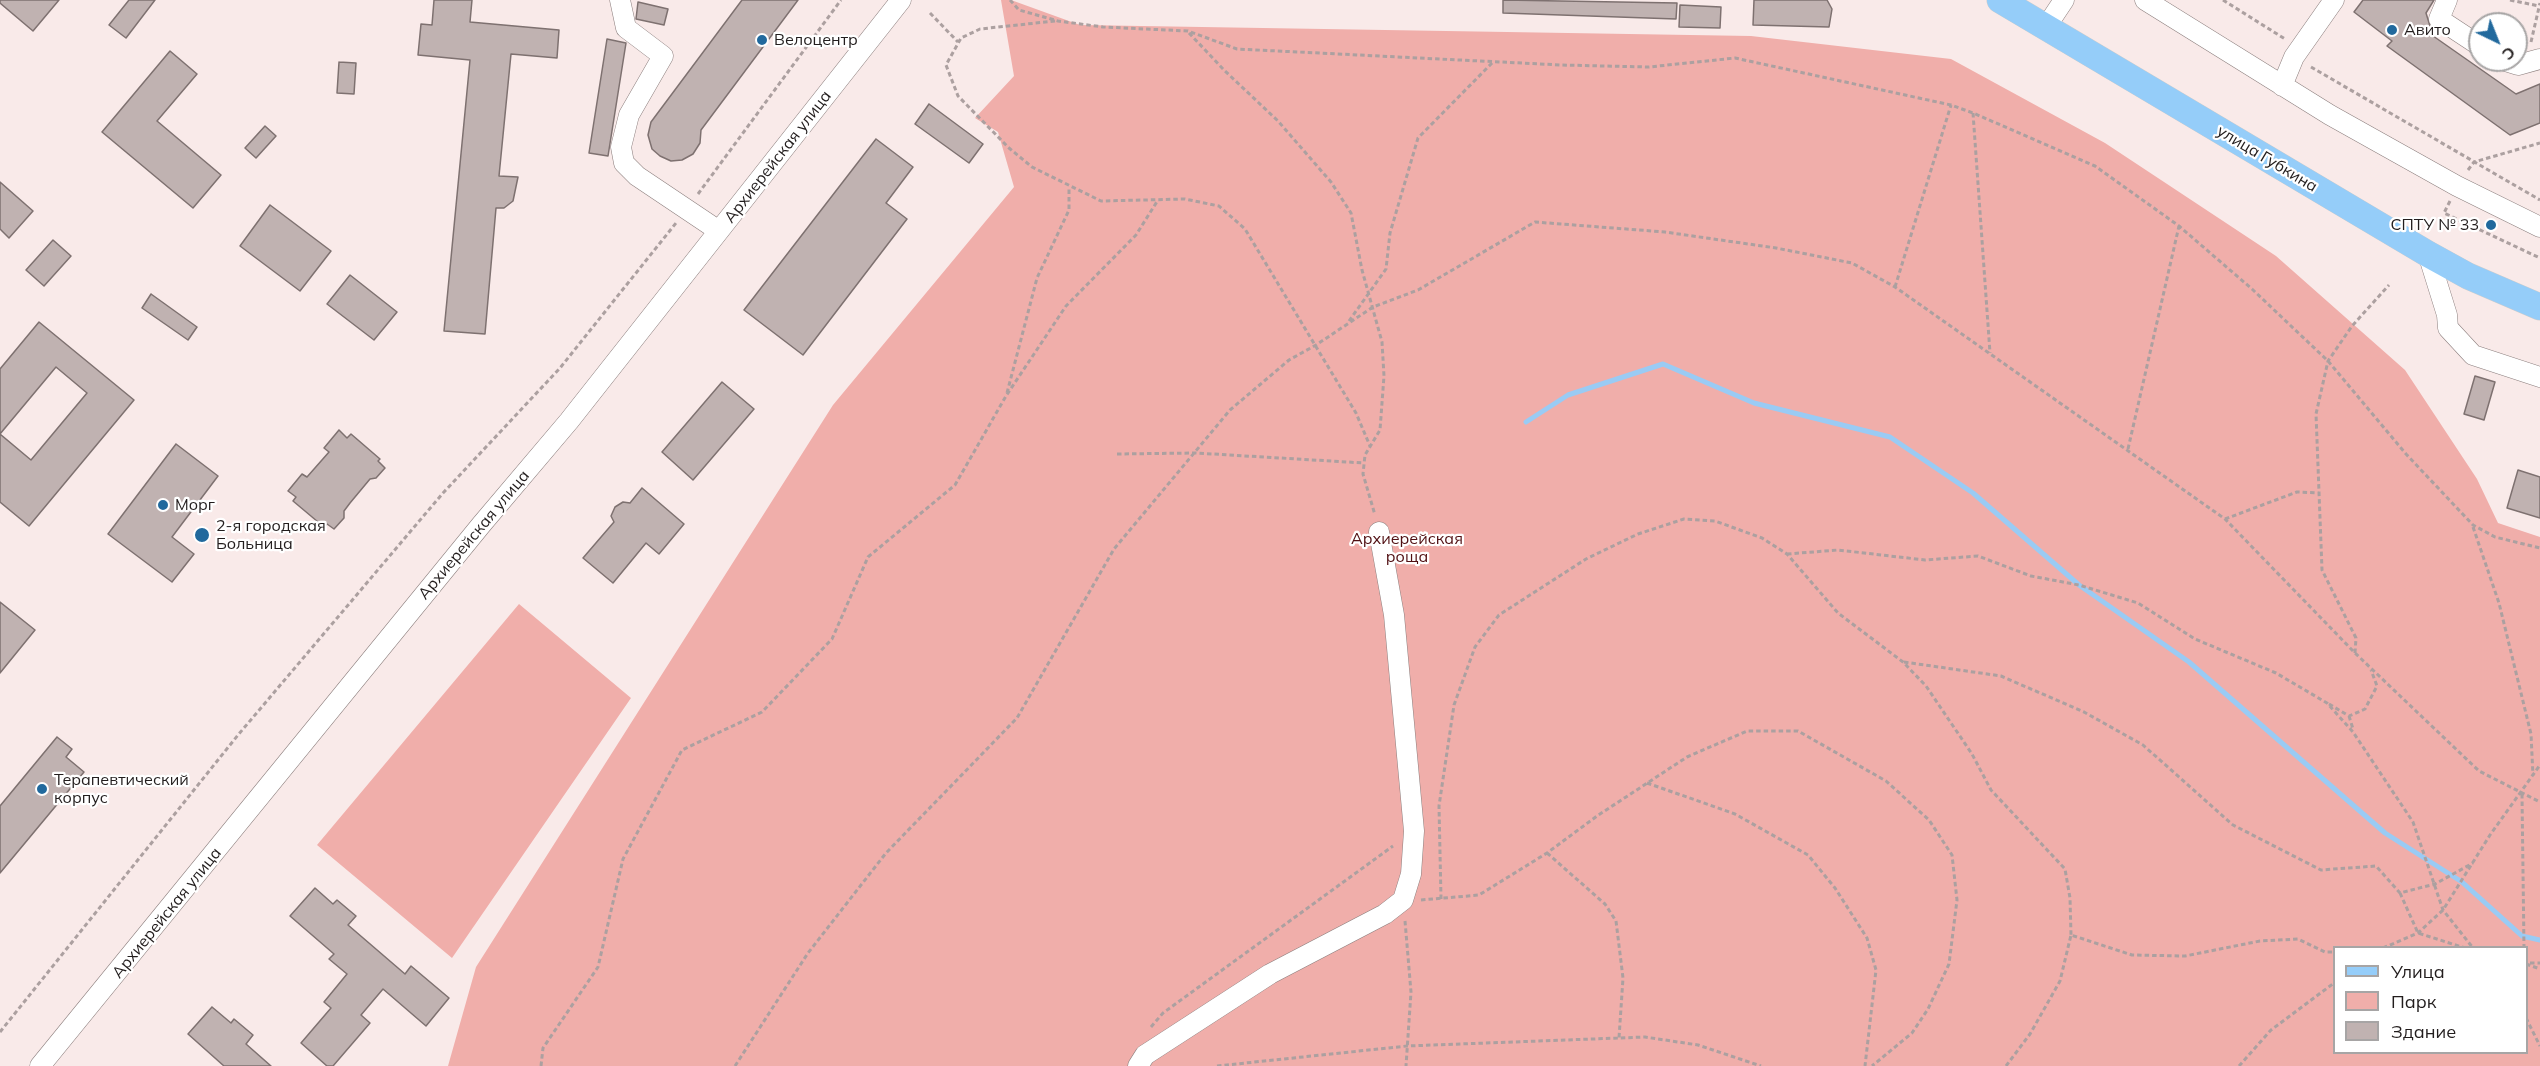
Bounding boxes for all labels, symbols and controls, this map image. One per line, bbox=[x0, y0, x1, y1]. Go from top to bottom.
north arrow bbox=[2468, 12, 2528, 72]
place label: Авито bbox=[2404, 20, 2451, 40]
marker: Авито bbox=[2385, 23, 2399, 37]
place label: Велоцентр bbox=[774, 30, 858, 50]
marker: Велоцентр bbox=[755, 33, 769, 47]
text: С bbox=[2498, 43, 2520, 65]
street label: Архиерейская улица bbox=[720, 87, 836, 227]
street label: улица Губкина bbox=[2213, 121, 2321, 197]
place label: СПТУ № 33 bbox=[2391, 215, 2479, 235]
marker: СПТУ № 33 bbox=[2484, 218, 2498, 232]
street label: Архиерейская улица bbox=[414, 467, 534, 603]
place label: Морг bbox=[175, 495, 215, 515]
marker: Морг bbox=[156, 498, 170, 512]
place label: 2-я городская Больница bbox=[216, 516, 326, 554]
marker: 2-я городская Больница bbox=[193, 526, 211, 544]
park label: Архиерейская роща bbox=[1351, 529, 1463, 567]
place label: Терапевтический корпус bbox=[54, 770, 189, 808]
marker: Терапевтический корпус bbox=[35, 782, 49, 796]
street label: Архиерейская улица bbox=[108, 844, 226, 982]
legend bbox=[2333, 946, 2528, 1054]
text: Улица bbox=[2391, 960, 2445, 983]
text: Парк bbox=[2391, 990, 2436, 1013]
text: Здание bbox=[2391, 1020, 2456, 1043]

